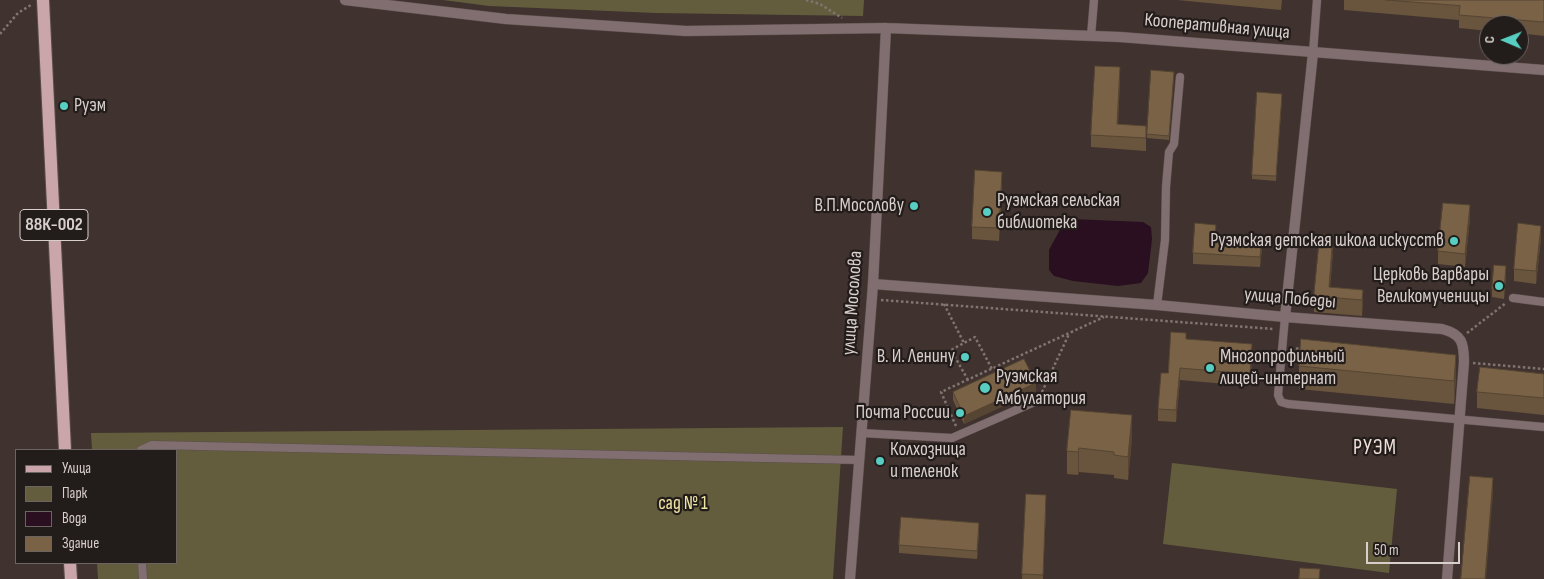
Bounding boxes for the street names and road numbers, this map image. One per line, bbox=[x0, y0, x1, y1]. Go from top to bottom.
street label: Кооперативная улица bbox=[1143, 9, 1291, 45]
road number: 88К-002 bbox=[20, 210, 88, 240]
street label: улица Мосолова bbox=[838, 250, 868, 356]
street label: улица Победы bbox=[1243, 284, 1337, 314]

